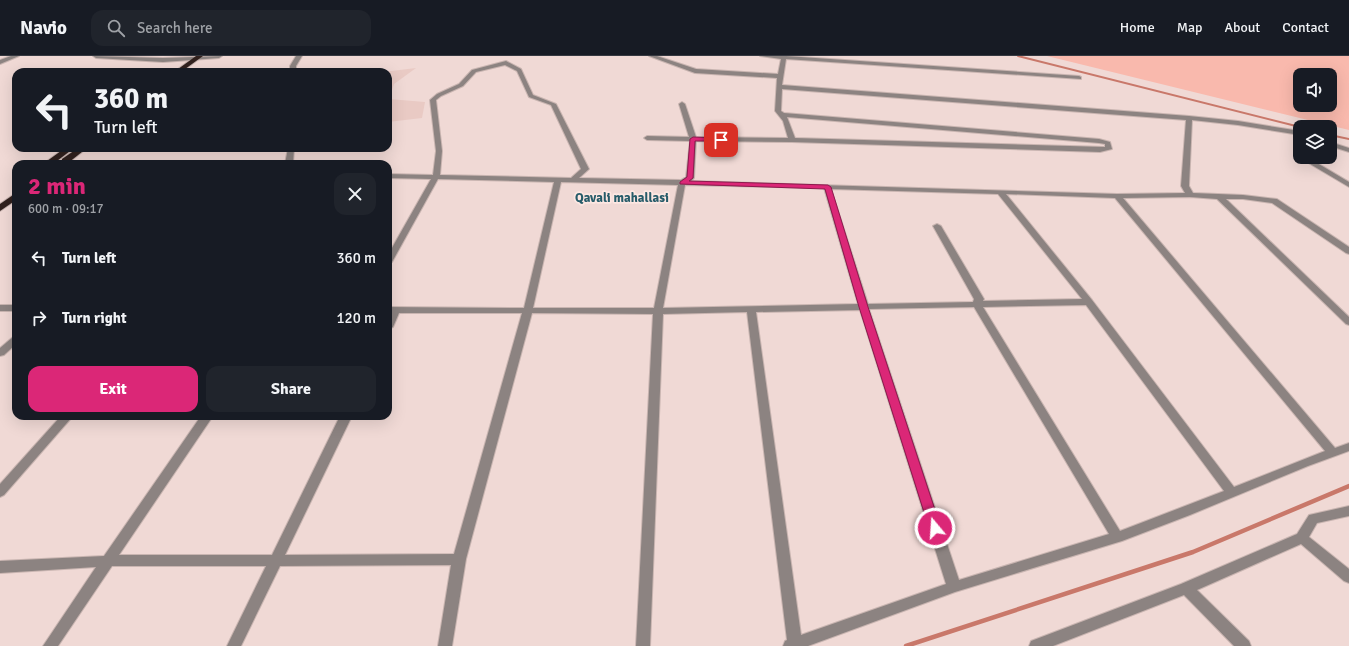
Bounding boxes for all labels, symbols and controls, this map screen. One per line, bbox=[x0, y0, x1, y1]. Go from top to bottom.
search box bbox=[91, 10, 371, 46]
text: Navio bbox=[20, 16, 67, 40]
icon: search bbox=[105, 17, 127, 39]
text: Search here bbox=[137, 19, 213, 37]
text: Home bbox=[1120, 19, 1155, 36]
text: Map bbox=[1177, 19, 1202, 36]
text: About bbox=[1224, 19, 1260, 36]
text: Contact bbox=[1282, 19, 1329, 36]
map controls bbox=[1293, 68, 1337, 164]
button: sound bbox=[1293, 68, 1337, 112]
text: 360 m bbox=[94, 82, 168, 116]
icon: left bbox=[28, 84, 80, 136]
text: Turn left bbox=[94, 116, 157, 138]
button: layers bbox=[1293, 120, 1337, 164]
pin bbox=[704, 123, 738, 157]
icon: arrive bbox=[710, 129, 732, 151]
text: 2 min bbox=[28, 171, 86, 201]
button: close bbox=[334, 173, 376, 215]
district label: Qavali mahallasi bbox=[575, 190, 669, 206]
text: 600 m · 09:17 bbox=[28, 201, 104, 217]
icon: left bbox=[28, 247, 50, 269]
text: Turn left bbox=[62, 249, 116, 267]
text: 360 m bbox=[336, 249, 376, 267]
icon: right bbox=[28, 307, 50, 329]
text: Turn right bbox=[62, 309, 127, 327]
text: 120 m bbox=[336, 309, 376, 327]
button: Exit bbox=[28, 366, 198, 412]
button: Share bbox=[206, 366, 376, 412]
position arrow bbox=[914, 507, 956, 549]

